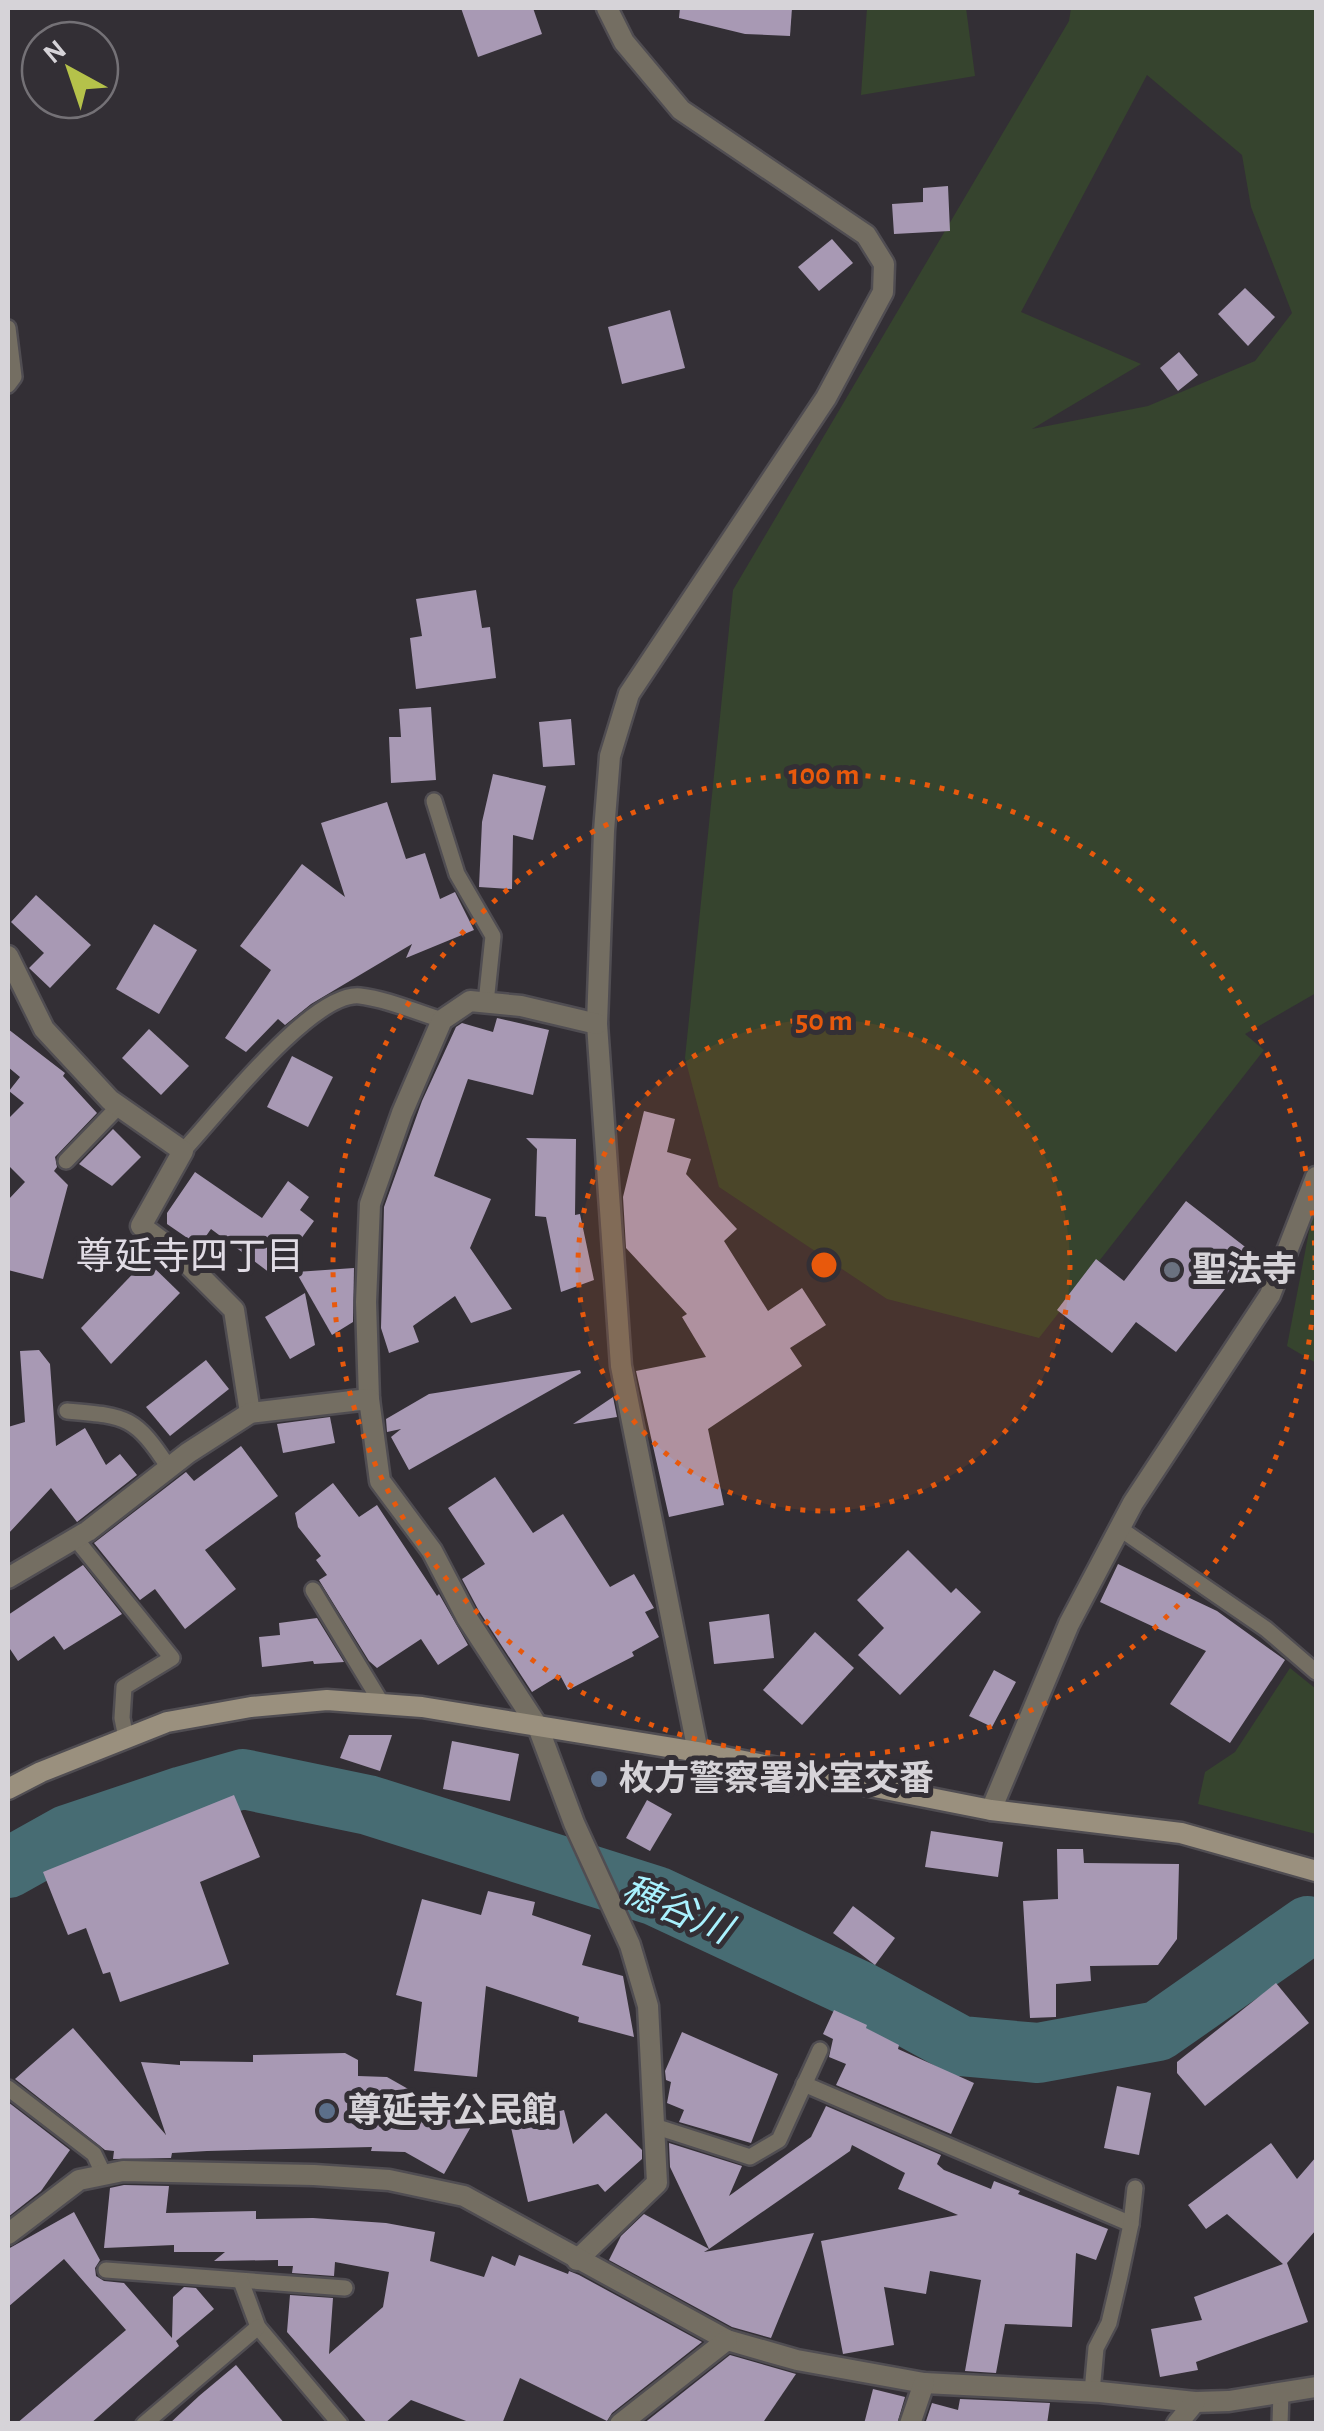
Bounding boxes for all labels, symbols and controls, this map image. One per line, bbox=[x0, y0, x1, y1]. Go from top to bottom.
north arrow bbox=[20, 20, 120, 120]
text: N bbox=[39, 35, 72, 69]
text: 100 m bbox=[789, 760, 859, 790]
text: 50 m bbox=[795, 1006, 853, 1036]
district label: 尊延寺四丁目 bbox=[76, 1236, 304, 1277]
centre of rings bbox=[806, 1247, 842, 1283]
place label: 聖法寺 bbox=[1192, 1251, 1297, 1288]
marker: 聖法寺 bbox=[1161, 1259, 1183, 1281]
place label: 枚方警察署氷室交番 bbox=[619, 1760, 934, 1797]
marker: 枚方警察署氷室交番 bbox=[588, 1768, 610, 1790]
water label: 穂谷川 bbox=[616, 1869, 740, 1952]
place label: 尊延寺公民館 bbox=[347, 2092, 557, 2129]
marker: 尊延寺公民館 bbox=[316, 2100, 338, 2122]

